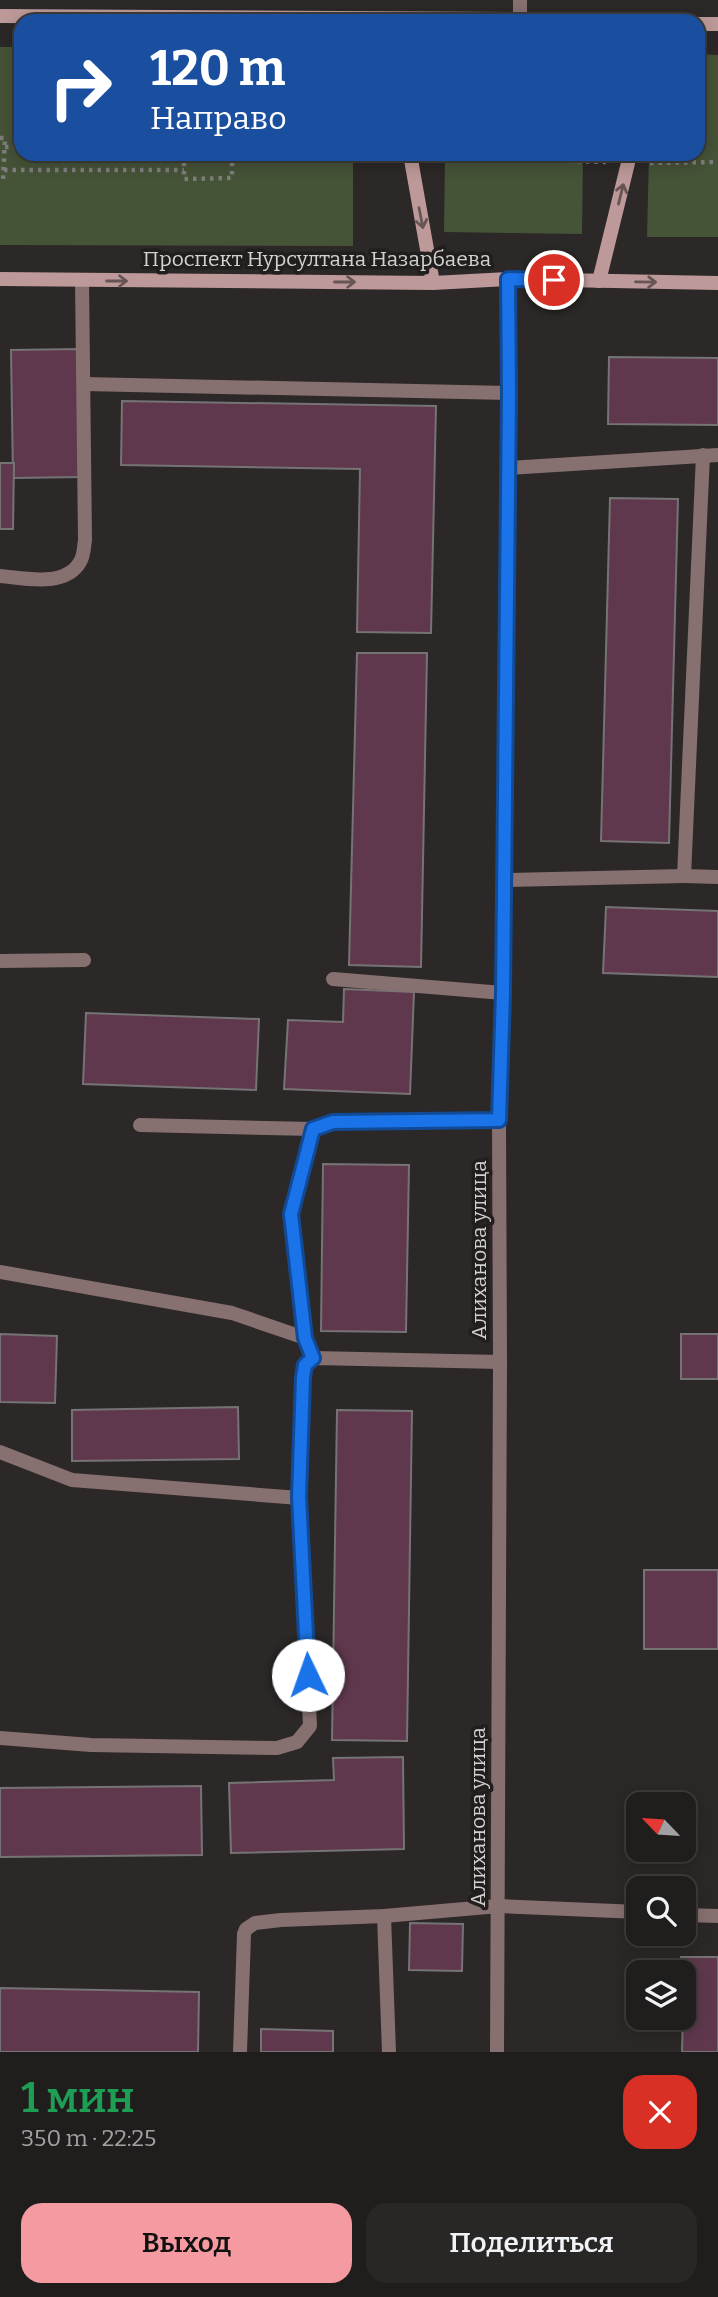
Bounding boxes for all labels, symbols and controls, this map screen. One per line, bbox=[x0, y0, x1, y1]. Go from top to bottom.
text: 120 m bbox=[150, 39, 285, 98]
icon: right bbox=[35, 42, 126, 133]
text: Направо bbox=[150, 99, 287, 137]
one-way arrow bbox=[615, 183, 628, 206]
one-way arrow bbox=[415, 206, 429, 229]
street label: Проспект Нурсултана Назарбаева bbox=[143, 246, 492, 272]
pin bbox=[524, 250, 584, 310]
icon: arrive bbox=[535, 261, 573, 299]
one-way arrow bbox=[105, 274, 128, 287]
one-way arrow bbox=[333, 275, 356, 289]
one-way arrow bbox=[634, 275, 657, 289]
street label: Алиханова улица bbox=[466, 1160, 492, 1340]
position arrow bbox=[271, 1638, 345, 1712]
street label: Алиханова улица bbox=[465, 1727, 491, 1907]
north arrow bbox=[626, 1792, 696, 1862]
map controls bbox=[626, 1792, 696, 2030]
button: search bbox=[626, 1876, 696, 1946]
button: layers bbox=[626, 1960, 696, 2030]
text: 1 мин bbox=[21, 2073, 134, 2123]
button: close bbox=[623, 2075, 697, 2149]
text: 350 m · 22:25 bbox=[21, 2124, 156, 2152]
button: Выход bbox=[21, 2203, 352, 2283]
button: Поделиться bbox=[366, 2203, 697, 2283]

